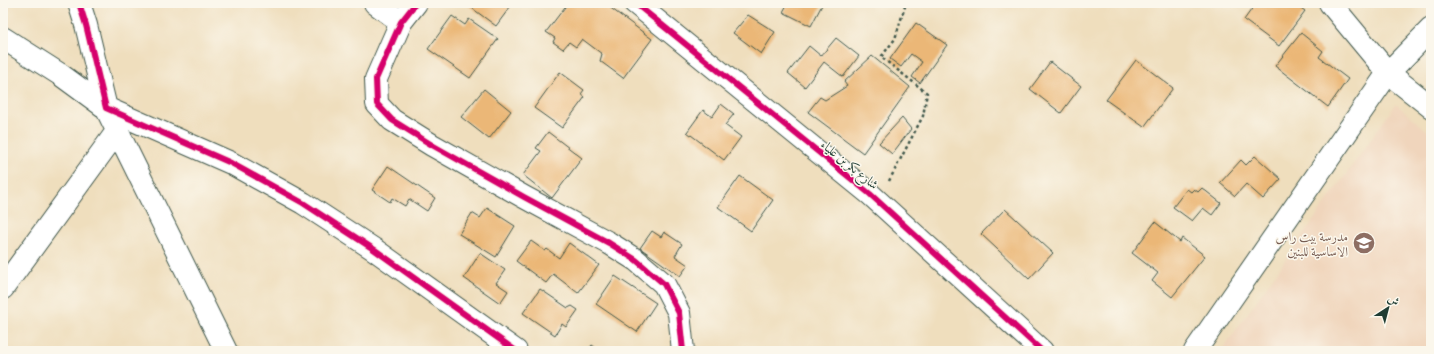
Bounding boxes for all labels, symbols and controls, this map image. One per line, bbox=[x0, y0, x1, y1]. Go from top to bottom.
street label: شارع بكر بن علياء bbox=[815, 136, 882, 195]
place label: مدرسة بيت راس الاساسية للبنين bbox=[1276, 228, 1348, 260]
school or university icon: مدرسة بيت راس الاساسية للبنين bbox=[1351, 230, 1377, 256]
north arrow bbox=[1368, 288, 1408, 328]
text: ش bbox=[1385, 291, 1402, 309]

